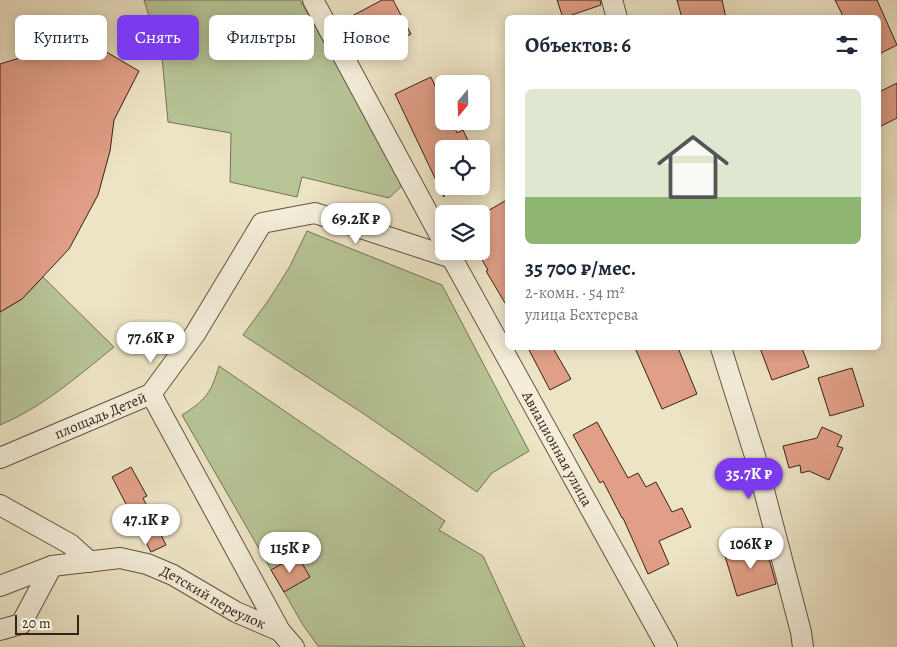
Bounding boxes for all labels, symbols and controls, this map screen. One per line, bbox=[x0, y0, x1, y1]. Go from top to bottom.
chip: Купить bbox=[15, 15, 107, 60]
chip: Снять bbox=[117, 15, 199, 60]
chip: Фильтры bbox=[209, 15, 314, 60]
chip: Новое bbox=[324, 15, 408, 60]
text: Объектов: 6 bbox=[525, 31, 631, 59]
icon: filters bbox=[833, 31, 861, 59]
north arrow bbox=[435, 75, 490, 130]
map controls bbox=[435, 75, 490, 260]
icon: home bbox=[648, 122, 738, 212]
button: locate bbox=[435, 140, 490, 195]
pin: 69.2K ₽ bbox=[310, 202, 402, 245]
button: layers bbox=[435, 205, 490, 260]
text: 69.2K ₽ bbox=[332, 208, 380, 230]
text: 35 700 ₽/мес. bbox=[525, 254, 636, 282]
text: 2-комн. · 54 m² bbox=[525, 282, 625, 304]
text: улица Бехтерева bbox=[525, 304, 638, 326]
pin: 77.6K ₽ bbox=[105, 322, 197, 364]
text: 77.6K ₽ bbox=[128, 327, 174, 349]
street label: площадь Детей bbox=[51, 387, 150, 444]
street label: Авиационная улица bbox=[517, 387, 597, 510]
pin: 35.7K ₽ bbox=[703, 458, 795, 500]
text: 35.7K ₽ bbox=[726, 463, 772, 485]
pin: 47.1K ₽ bbox=[100, 504, 192, 546]
text: 47.1K ₽ bbox=[123, 509, 169, 531]
pin: 106K ₽ bbox=[710, 528, 792, 570]
pin: 115K ₽ bbox=[249, 532, 331, 574]
text: 106K ₽ bbox=[730, 533, 772, 555]
text: 115K ₽ bbox=[270, 537, 310, 559]
street label: Детский переулок bbox=[157, 561, 269, 634]
scale bar bbox=[15, 612, 79, 635]
text: 20 m bbox=[22, 614, 51, 633]

